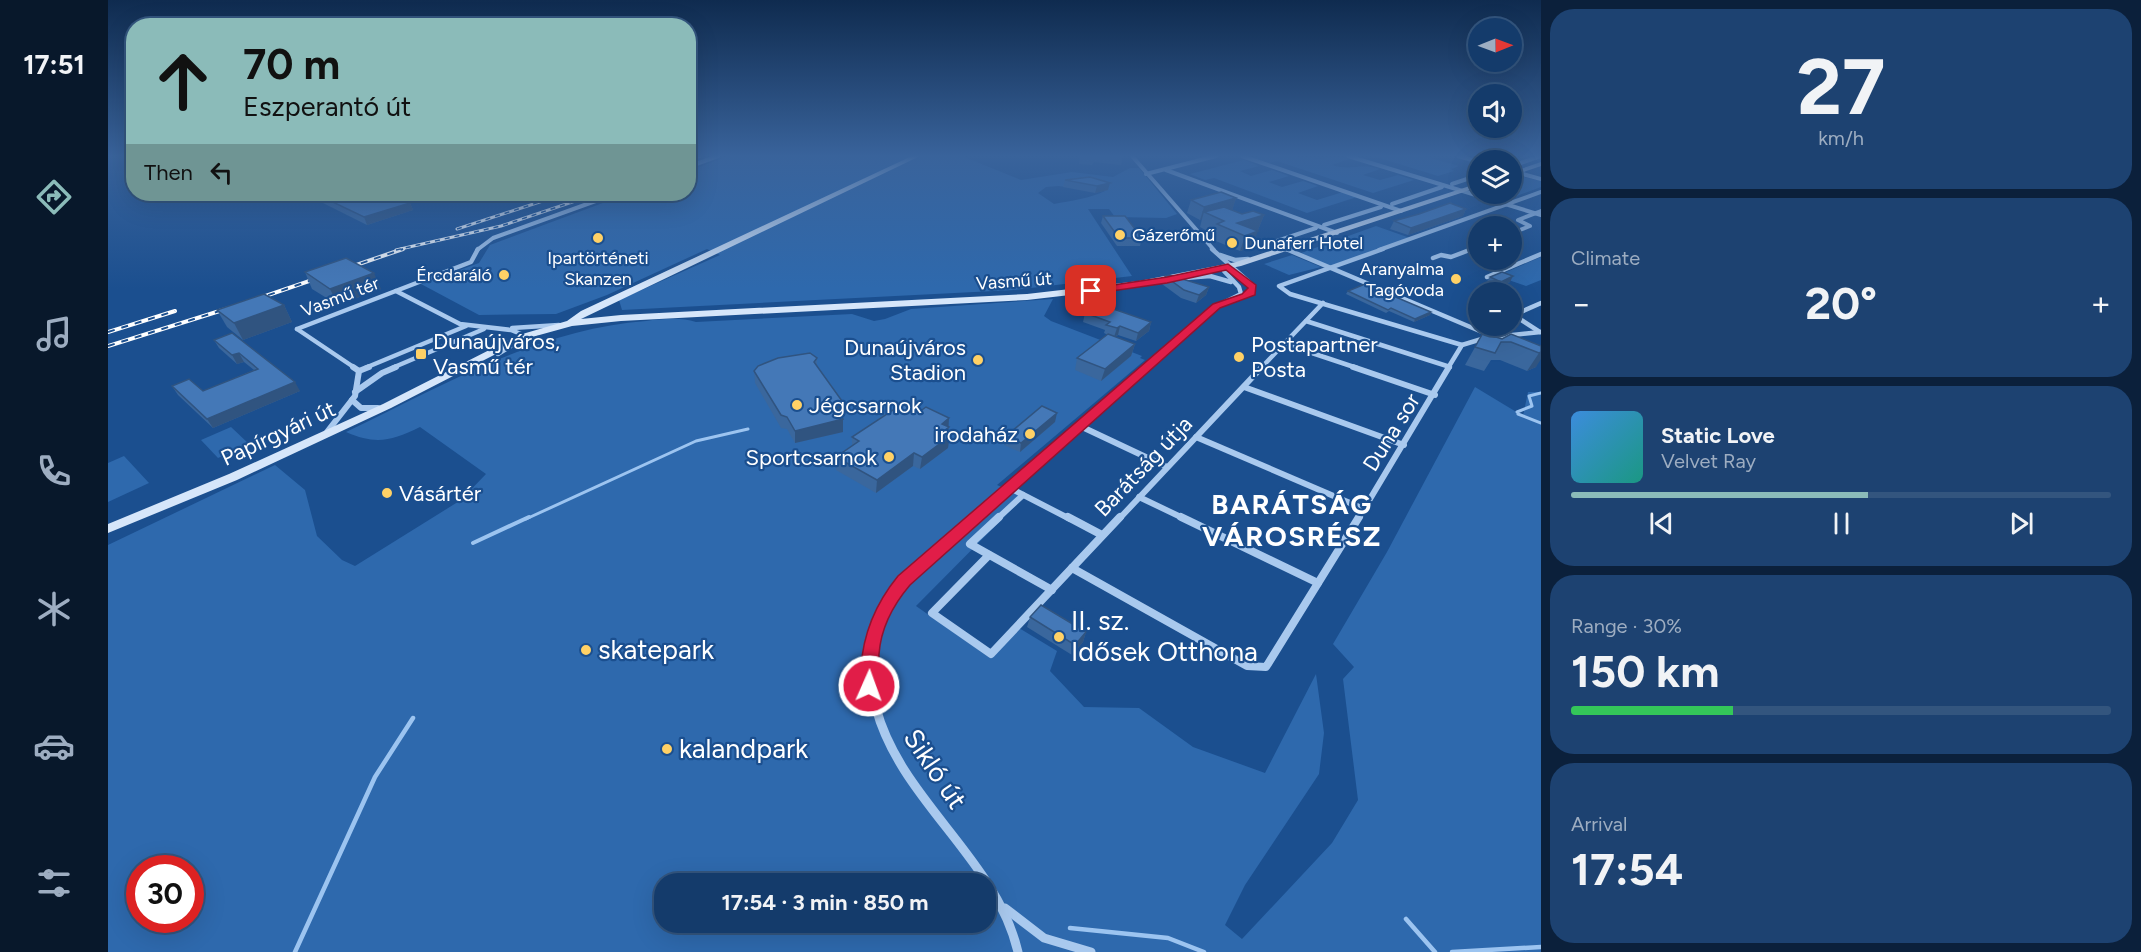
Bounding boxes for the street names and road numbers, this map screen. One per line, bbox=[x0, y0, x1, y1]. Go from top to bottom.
street label: Vasmű út bbox=[975, 267, 1053, 295]
street label: Vasmű tér bbox=[298, 272, 382, 322]
street label: Duna sor bbox=[1357, 388, 1426, 476]
street label: Papírgyári út bbox=[217, 395, 340, 472]
street label: Barátság útja bbox=[1089, 411, 1198, 522]
street label: Sikló út bbox=[897, 722, 974, 815]

